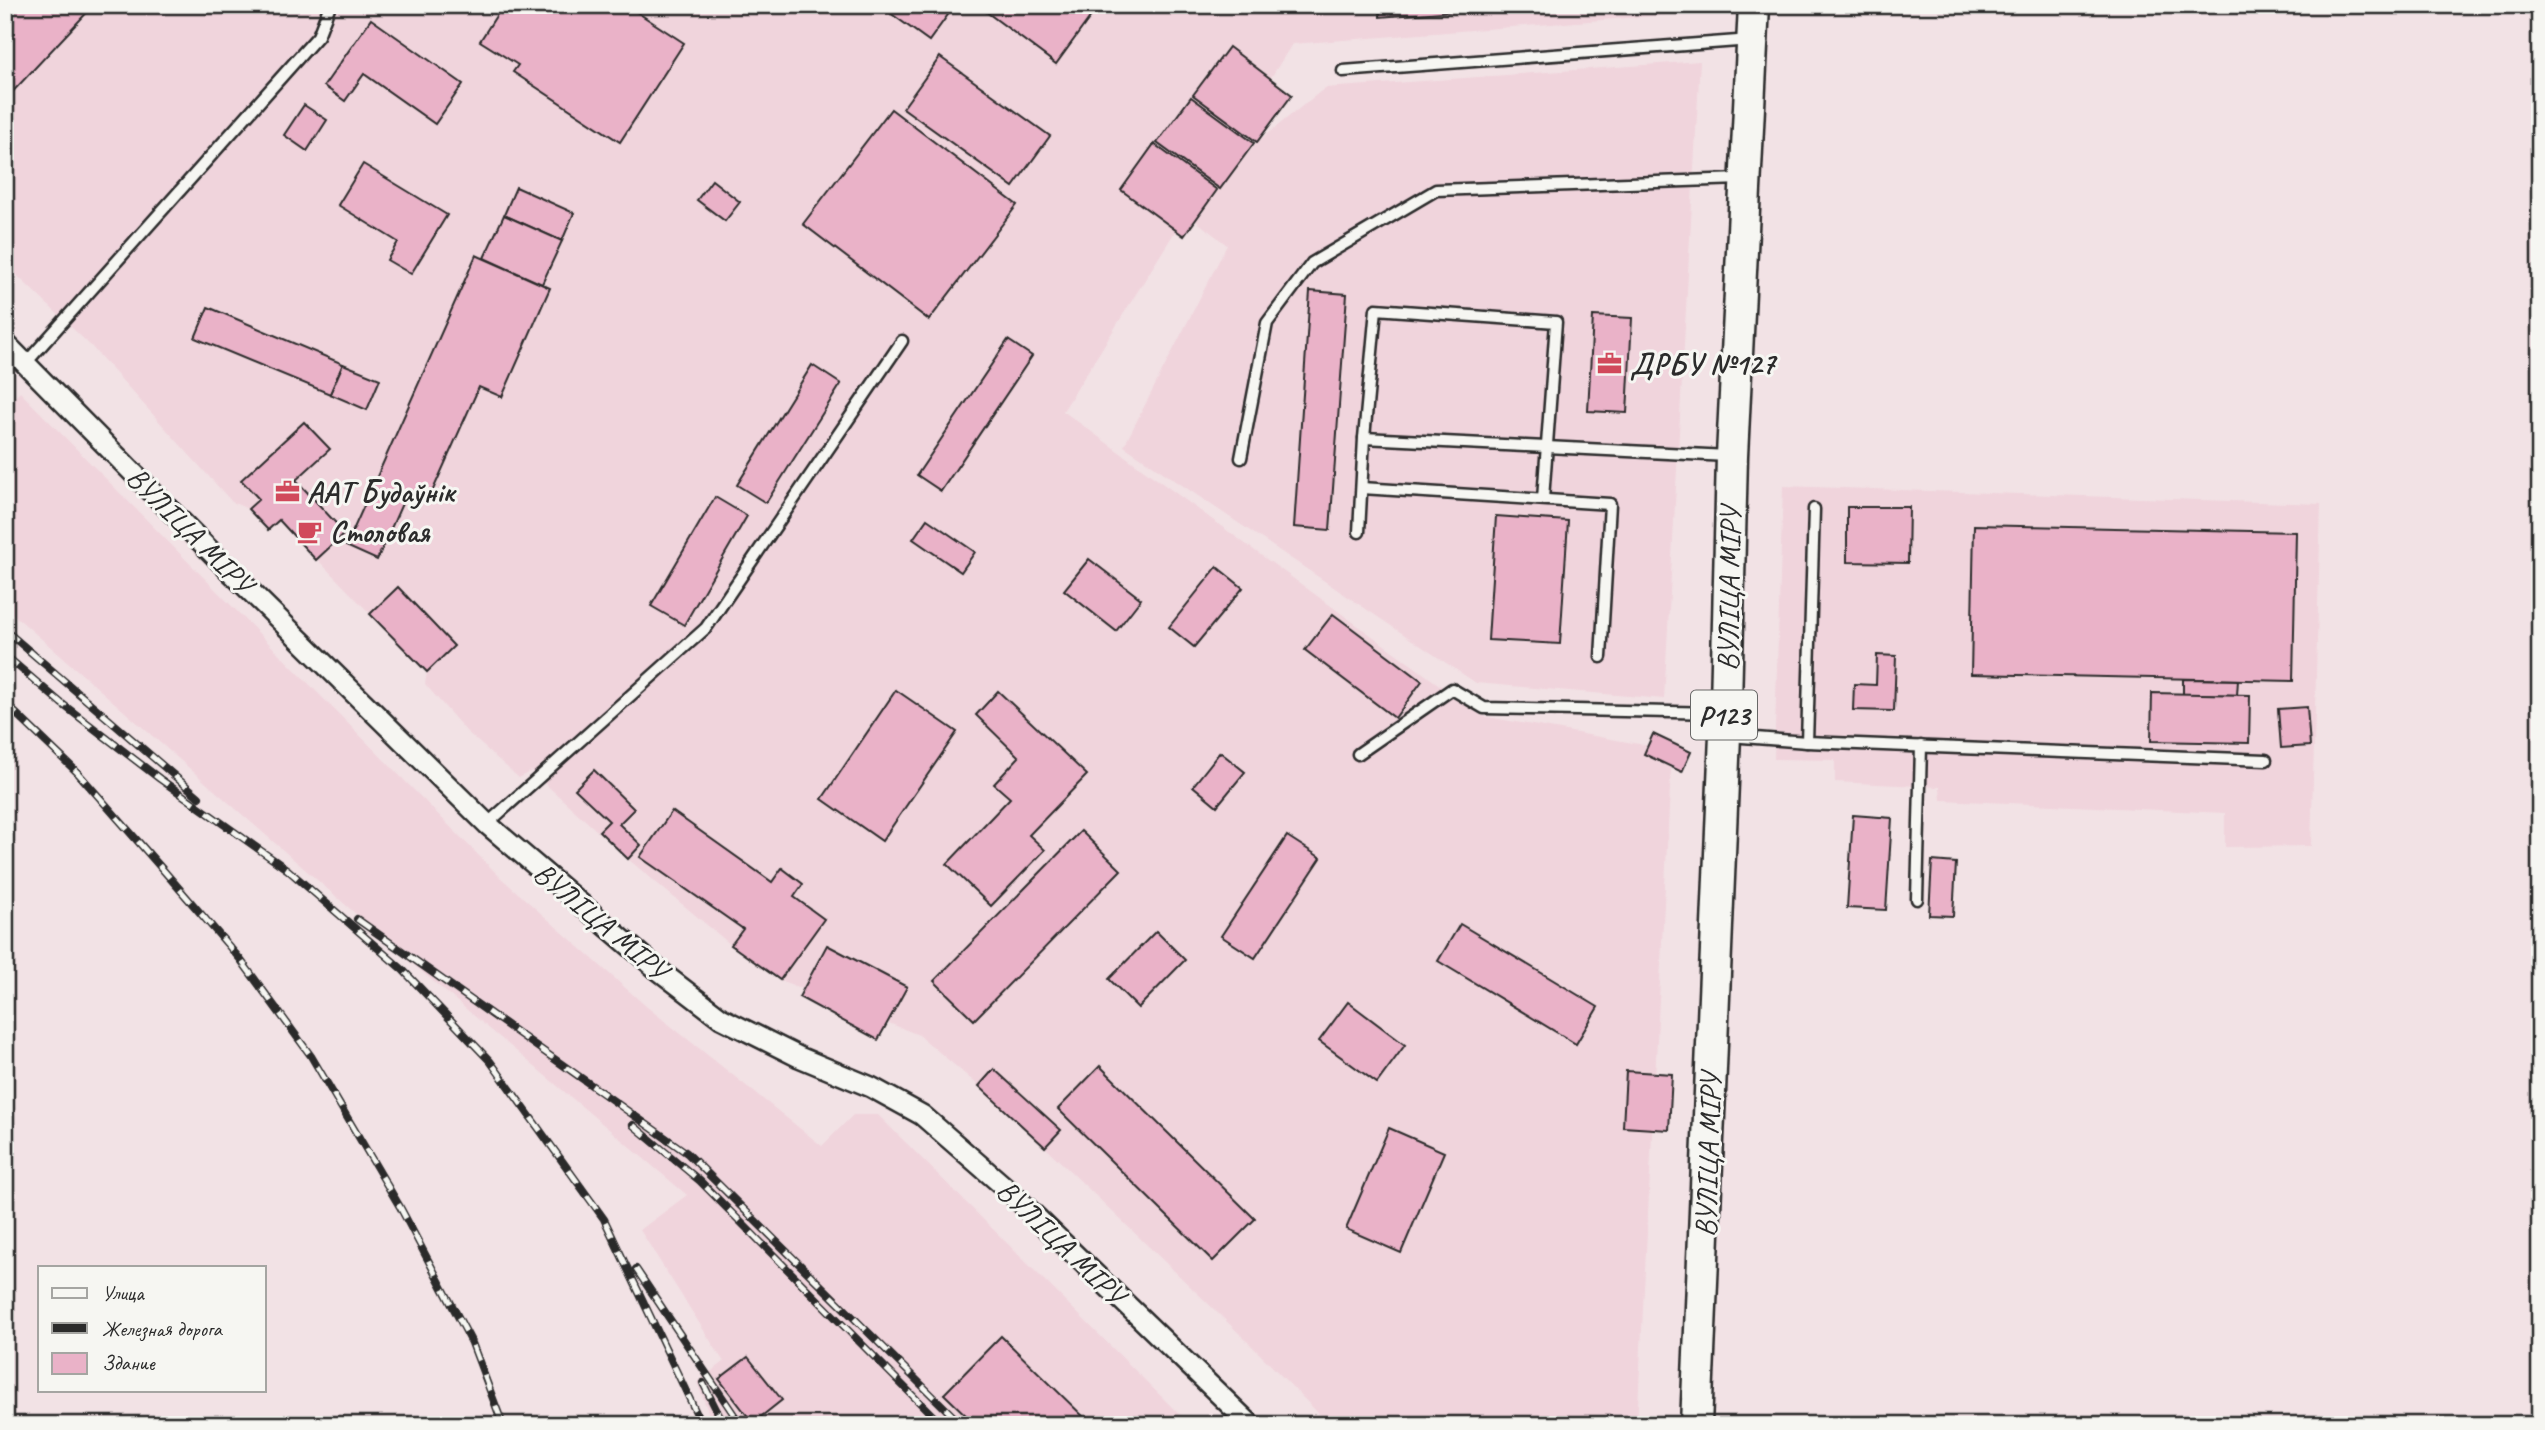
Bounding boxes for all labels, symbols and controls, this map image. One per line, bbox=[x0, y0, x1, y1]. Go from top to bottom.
place label: ДРБУ №127 bbox=[1630, 345, 1778, 383]
office icon: ДРБУ №127 bbox=[1596, 350, 1624, 378]
street label: ВУЛІЦА МІРУ bbox=[119, 459, 265, 605]
place label: ААТ Будаўнік bbox=[307, 473, 457, 511]
office icon: ААТ Будаўнік bbox=[273, 478, 301, 506]
street label: ВУЛІЦА МІРУ bbox=[1709, 502, 1750, 671]
place label: Столовая bbox=[330, 513, 431, 551]
cafe icon: Столовая bbox=[296, 518, 324, 546]
road number: Р123 bbox=[1691, 690, 1757, 740]
street label: ВУЛІЦА МІРУ bbox=[526, 854, 680, 991]
street label: ВУЛІЦА МІРУ bbox=[1686, 1068, 1730, 1238]
street label: ВУЛІЦА МІРУ bbox=[989, 1171, 1136, 1316]
legend bbox=[38, 1266, 266, 1392]
text: Улица bbox=[102, 1280, 145, 1306]
text: Железная дорога bbox=[102, 1316, 223, 1342]
text: Здание bbox=[102, 1350, 156, 1376]

